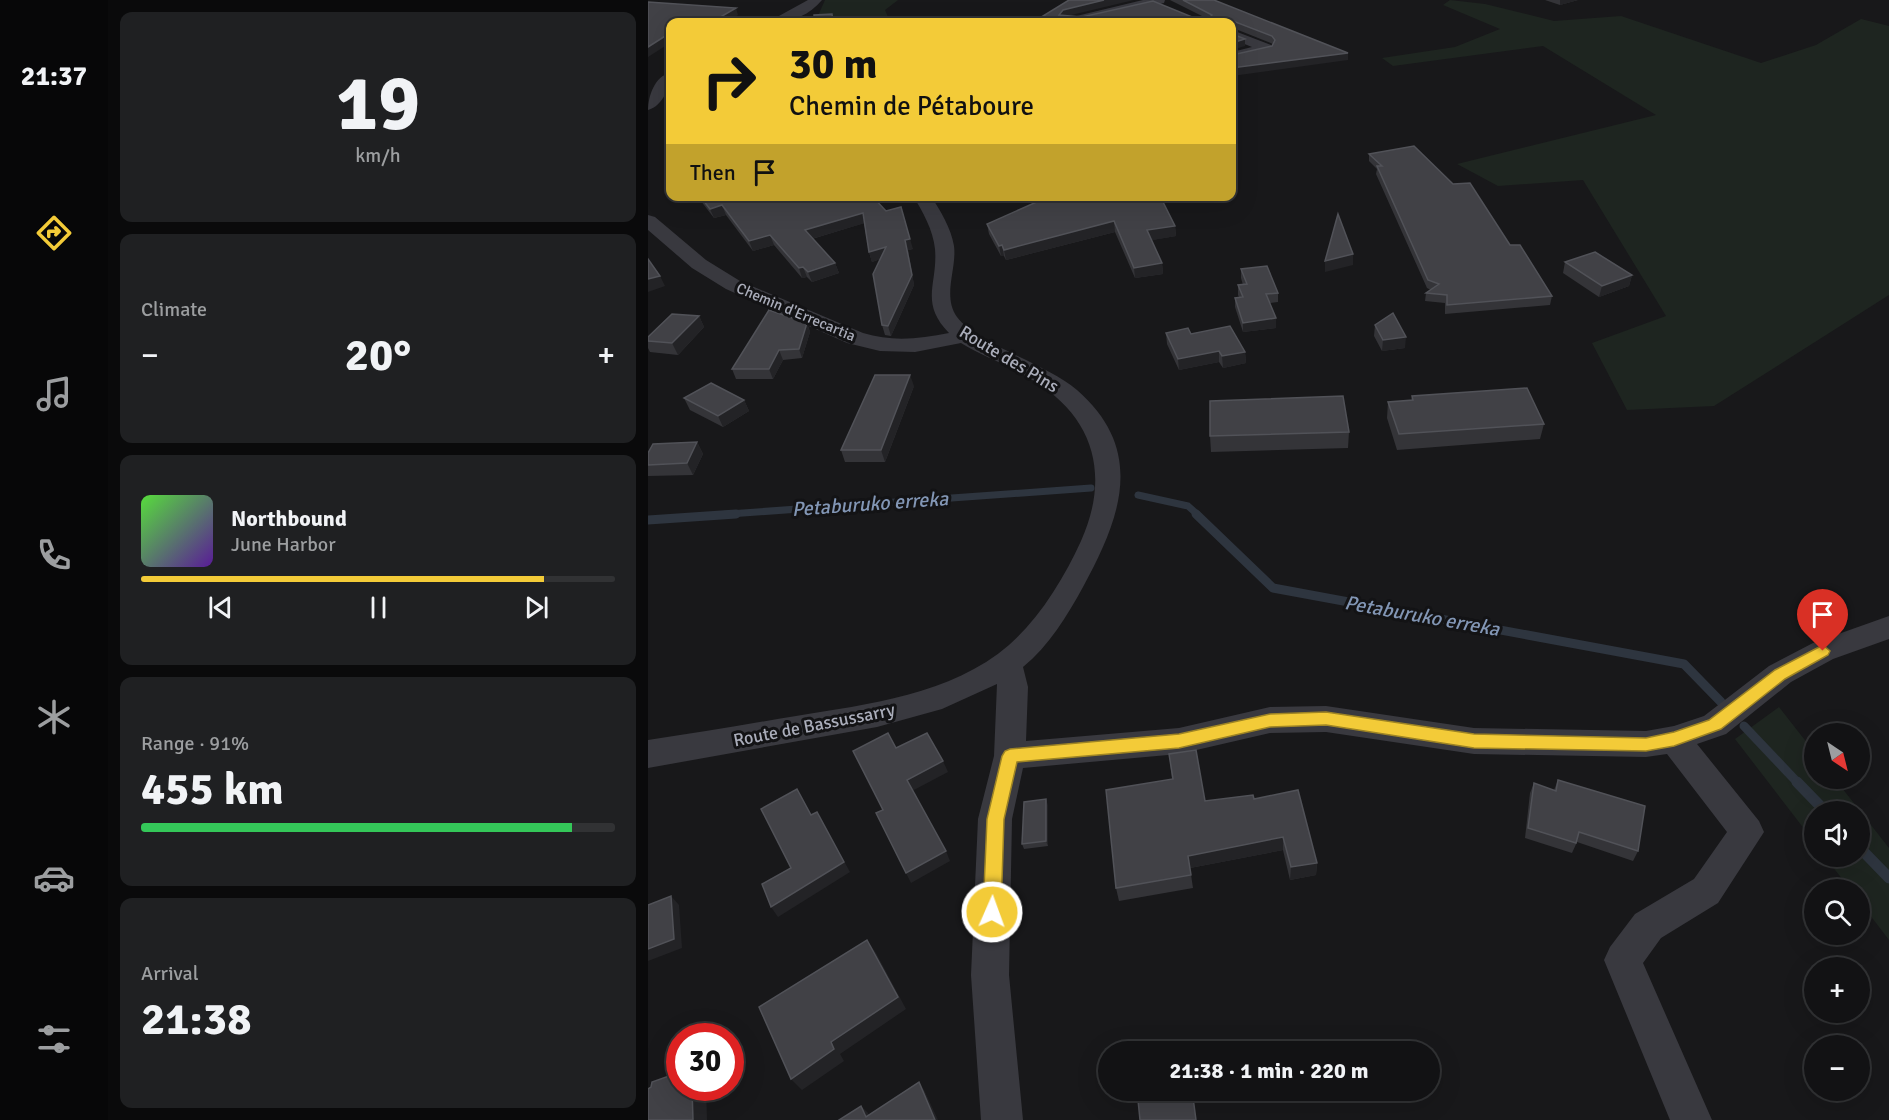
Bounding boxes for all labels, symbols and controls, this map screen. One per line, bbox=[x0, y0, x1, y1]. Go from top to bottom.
text: 30 m bbox=[789, 39, 878, 90]
icon: right bbox=[690, 42, 768, 120]
text: 19 bbox=[336, 56, 420, 152]
text: 21:37 bbox=[21, 60, 87, 93]
text: Chemin de Pétaboure bbox=[789, 90, 1034, 123]
text: km/h bbox=[355, 143, 401, 168]
icon: arrive bbox=[748, 156, 781, 189]
text: Then bbox=[690, 159, 736, 186]
icon: directions bbox=[33, 212, 75, 254]
street label: Chemin d'Errecartia bbox=[734, 279, 858, 345]
text: Climate bbox=[141, 297, 207, 322]
street label: Route des Pins bbox=[955, 321, 1063, 397]
text: 20° bbox=[345, 328, 411, 383]
text: − bbox=[141, 335, 159, 376]
text: + bbox=[597, 335, 615, 376]
icon: music bbox=[33, 373, 75, 415]
water label: Petaburuko erreka bbox=[791, 486, 950, 522]
text: Northbound bbox=[231, 505, 347, 532]
text: June Harbor bbox=[231, 532, 336, 557]
icon: phone bbox=[33, 534, 75, 576]
pin bbox=[1797, 589, 1848, 651]
water label: Petaburuko erreka bbox=[1343, 590, 1502, 642]
icon: previous bbox=[204, 591, 237, 624]
icon: pause bbox=[362, 591, 395, 624]
icon: next bbox=[520, 591, 553, 624]
icon: arrive bbox=[1806, 598, 1839, 631]
icon: climate bbox=[33, 696, 75, 738]
street label: Route de Bassussarry bbox=[731, 698, 897, 751]
north arrow bbox=[1804, 723, 1870, 789]
map controls bbox=[1804, 723, 1870, 1101]
text: Range · 91% bbox=[141, 731, 249, 756]
text: 455 km bbox=[141, 762, 284, 817]
button: sound bbox=[1804, 801, 1870, 867]
icon: car bbox=[33, 857, 75, 899]
button: search bbox=[1804, 879, 1870, 945]
position arrow bbox=[960, 880, 1024, 944]
button: + bbox=[1804, 957, 1870, 1023]
text: Arrival bbox=[141, 961, 199, 986]
text: 21:38 bbox=[141, 992, 251, 1047]
icon: filters bbox=[33, 1018, 75, 1060]
speed limit sign: 30 bbox=[666, 1023, 744, 1101]
button: − bbox=[1804, 1035, 1870, 1101]
text: 21:38 · 1 min · 220 m bbox=[1169, 1057, 1369, 1084]

